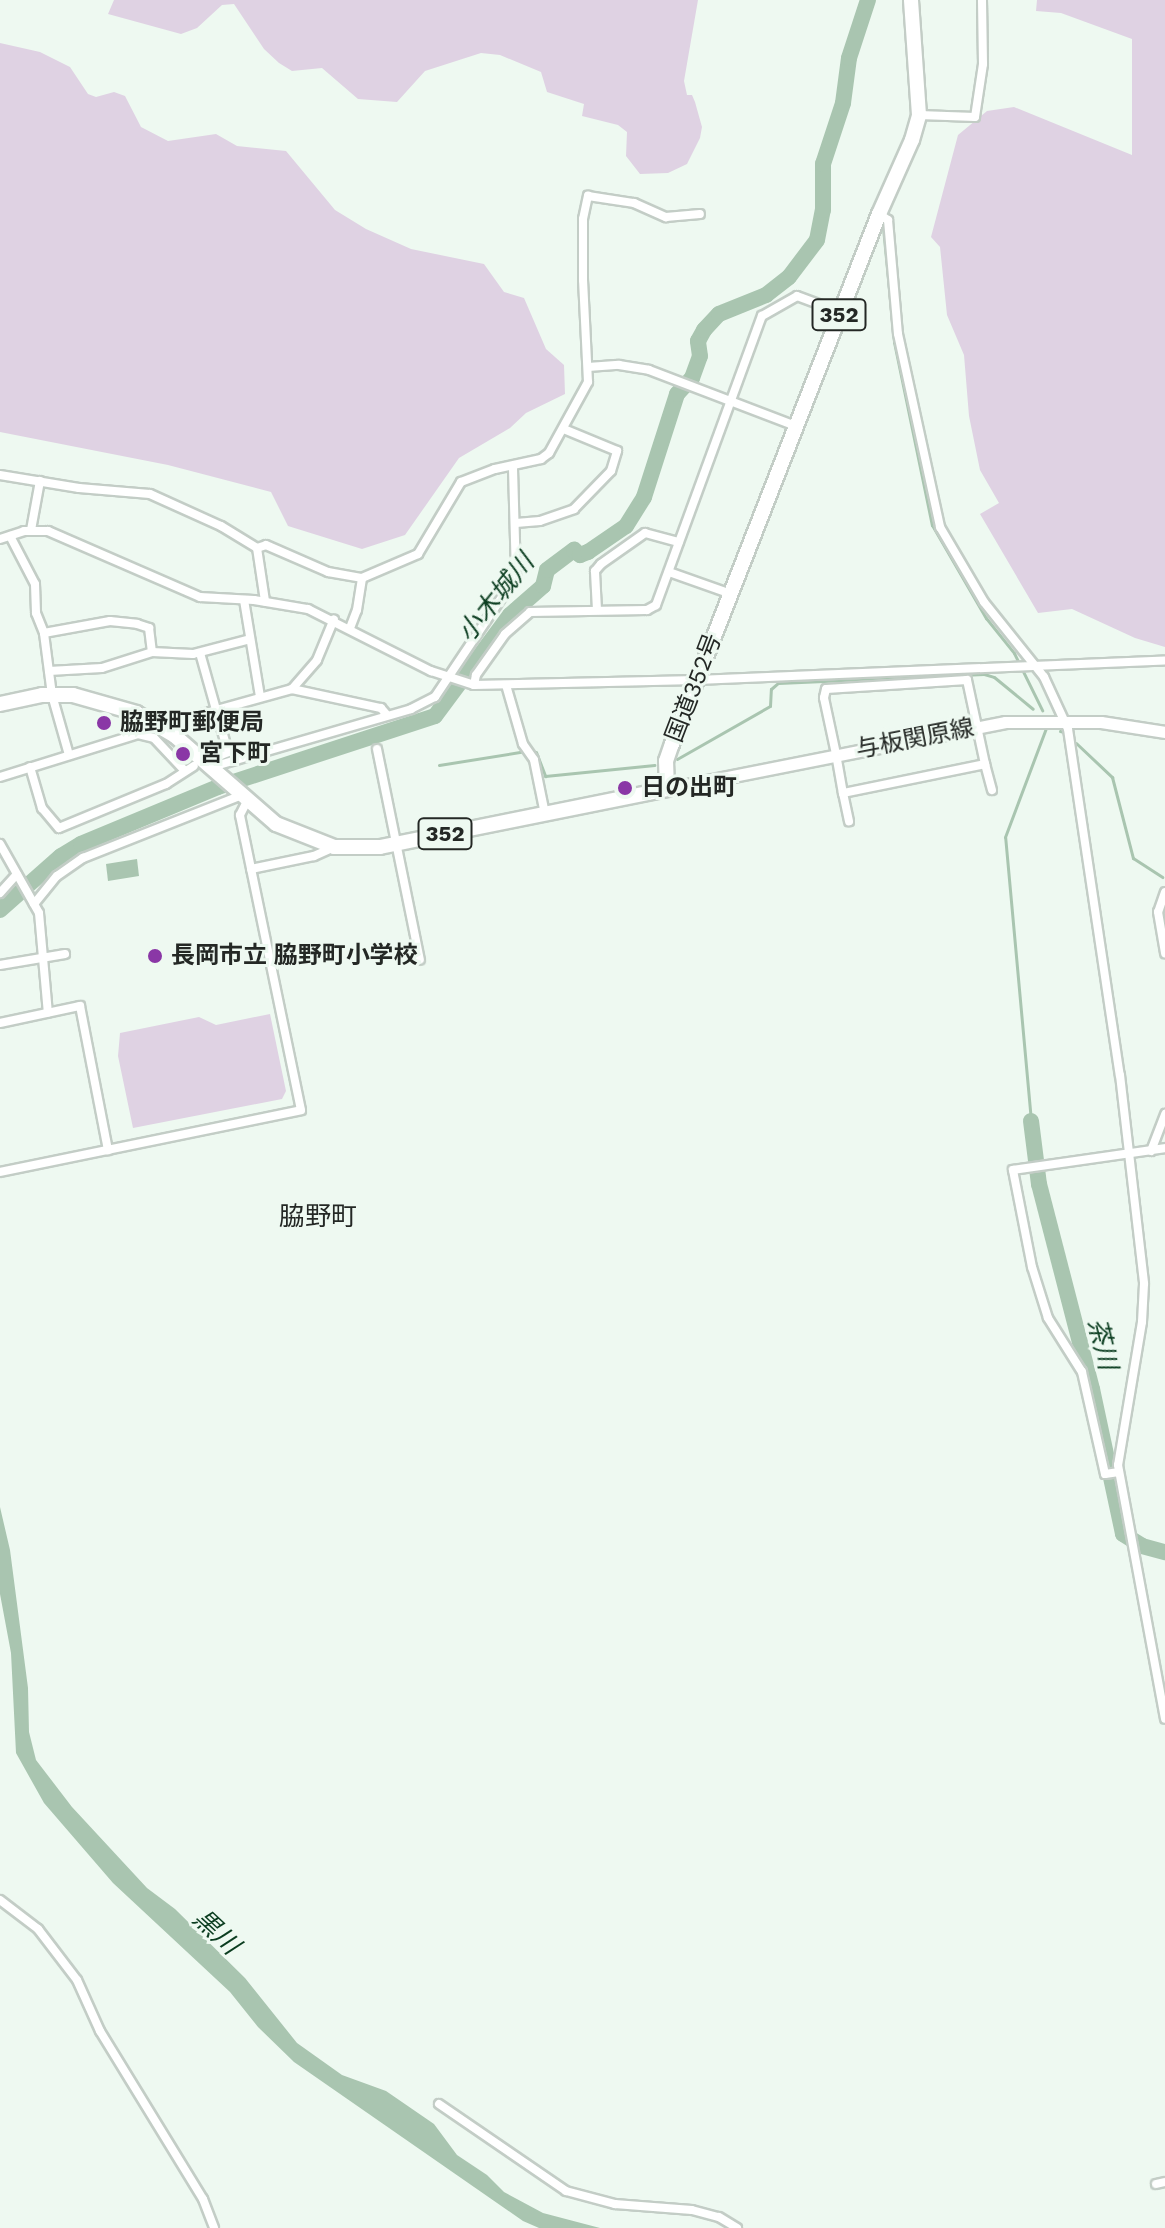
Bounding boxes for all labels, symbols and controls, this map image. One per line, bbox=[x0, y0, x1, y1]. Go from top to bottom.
road number: 352 bbox=[811, 297, 867, 333]
water label: 小木城川 bbox=[451, 548, 541, 648]
street label: 国道352号 bbox=[660, 630, 728, 746]
place label: 脇野町郵便局 bbox=[120, 709, 264, 737]
street label: 与板関原線 bbox=[853, 713, 977, 765]
marker: 脇野町郵便局 bbox=[95, 714, 113, 732]
place label: 宮下町 bbox=[199, 740, 271, 768]
marker: 宮下町 bbox=[174, 745, 192, 763]
place label: 日の出町 bbox=[641, 774, 737, 802]
marker: 日の出町 bbox=[616, 779, 634, 797]
road number: 352 bbox=[417, 816, 473, 852]
place label: 長岡市立 脇野町小学校 bbox=[171, 942, 418, 970]
marker: 長岡市立 脇野町小学校 bbox=[146, 947, 164, 965]
district label: 脇野町 bbox=[279, 1201, 357, 1233]
water label: 茶川 bbox=[1081, 1315, 1123, 1373]
water label: 黒川 bbox=[186, 1903, 246, 1961]

